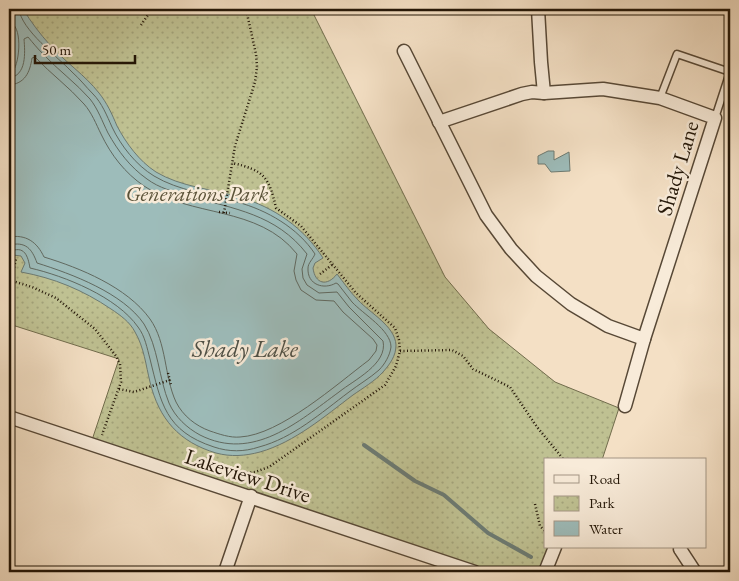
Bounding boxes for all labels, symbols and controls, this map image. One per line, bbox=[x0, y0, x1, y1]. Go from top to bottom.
scale bar bbox=[35, 32, 135, 64]
text: 50 m bbox=[42, 40, 71, 59]
street label: Shady Lane bbox=[649, 117, 706, 219]
park label: Generations Park bbox=[125, 179, 269, 208]
water label: Shady Lake bbox=[191, 333, 299, 364]
street label: Lakeview Drive bbox=[181, 442, 315, 510]
legend bbox=[544, 458, 706, 548]
text: Road bbox=[589, 469, 621, 488]
text: Park bbox=[589, 493, 616, 512]
text: Water bbox=[589, 519, 623, 538]

